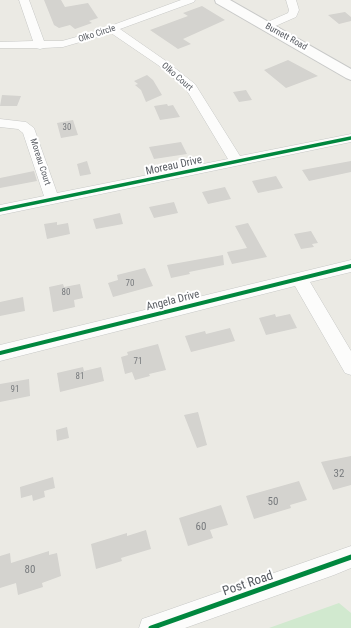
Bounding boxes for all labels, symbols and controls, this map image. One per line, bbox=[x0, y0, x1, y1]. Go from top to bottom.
street label: Burnett Road bbox=[263, 21, 309, 53]
street label: Olko Circle bbox=[77, 23, 117, 45]
street label: Olko Court bbox=[159, 61, 195, 93]
house number: 30 bbox=[63, 123, 71, 133]
street label: Moreau Court bbox=[27, 137, 53, 187]
street label: Moreau Drive bbox=[145, 154, 203, 178]
house number: 70 bbox=[126, 279, 134, 289]
house number: 80 bbox=[62, 288, 70, 298]
street label: Angela Drive bbox=[145, 288, 201, 314]
house number: 71 bbox=[134, 357, 142, 367]
house number: 81 bbox=[76, 372, 84, 382]
house number: 91 bbox=[11, 385, 19, 395]
house number: 32 bbox=[334, 467, 344, 481]
house number: 50 bbox=[268, 495, 278, 509]
house number: 60 bbox=[196, 520, 206, 534]
house number: 80 bbox=[25, 563, 35, 577]
street label: Post Road bbox=[221, 568, 275, 600]

